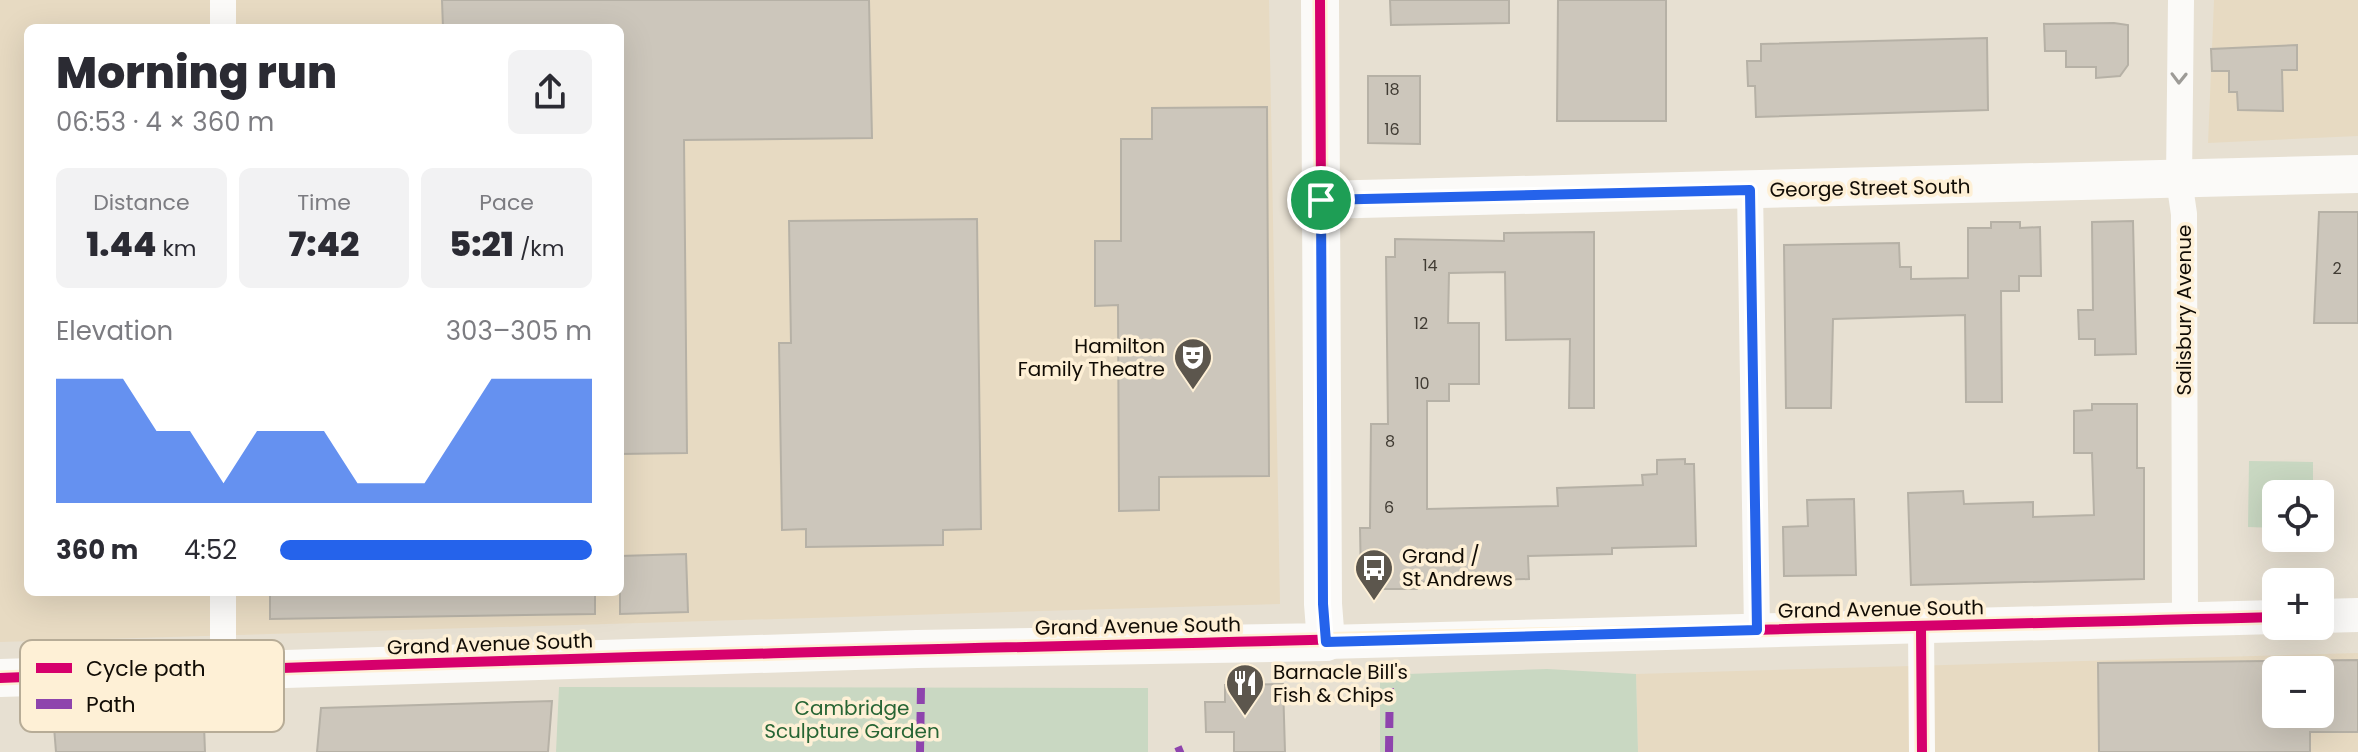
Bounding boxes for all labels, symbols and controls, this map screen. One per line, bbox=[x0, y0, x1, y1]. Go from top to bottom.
text: Morning run bbox=[56, 42, 337, 103]
button: share bbox=[508, 50, 592, 134]
one-way arrow bbox=[2171, 72, 2188, 85]
house number: 18 bbox=[1384, 78, 1400, 101]
text: 06:53 · 4 × 360 m bbox=[56, 104, 274, 140]
house number: 16 bbox=[1384, 118, 1400, 141]
pin bbox=[1287, 166, 1355, 234]
street label: George Street South bbox=[1769, 172, 1971, 204]
icon: arrive bbox=[1299, 178, 1343, 222]
text: Distance bbox=[93, 187, 190, 218]
text: Time bbox=[297, 187, 351, 218]
text: Pace bbox=[479, 187, 534, 218]
text: 1.44 bbox=[86, 220, 157, 268]
text: 7:42 bbox=[289, 220, 359, 268]
text: 5:21 bbox=[449, 220, 514, 268]
street label: Salisbury Avenue bbox=[2170, 224, 2198, 396]
text: km bbox=[157, 233, 196, 264]
text: /km bbox=[514, 233, 564, 264]
house number: 14 bbox=[1422, 254, 1438, 277]
house number: 2 bbox=[2332, 257, 2342, 280]
house number: 12 bbox=[1414, 312, 1428, 335]
text: Elevation bbox=[56, 313, 173, 349]
text: 303–305 m bbox=[446, 313, 592, 349]
place label: Hamilton Family Theatre bbox=[1018, 332, 1165, 383]
theatre icon: Hamilton Family Theatre bbox=[1172, 336, 1214, 391]
house number: 10 bbox=[1414, 372, 1430, 395]
house number: 8 bbox=[1385, 430, 1395, 453]
map controls bbox=[2262, 480, 2334, 728]
button: locate bbox=[2262, 480, 2334, 552]
house number: 6 bbox=[1384, 496, 1394, 519]
text: 360 m bbox=[56, 532, 138, 568]
text: 4:52 bbox=[184, 532, 237, 568]
place label: Grand / St Andrews bbox=[1402, 542, 1513, 593]
bus stop icon: Grand / St Andrews bbox=[1353, 547, 1395, 602]
button: + bbox=[2262, 568, 2334, 640]
street label: Grand Avenue South bbox=[1778, 593, 1984, 625]
street label: Grand Avenue South bbox=[1035, 610, 1241, 642]
street label: Grand Avenue South bbox=[387, 626, 593, 662]
legend bbox=[20, 640, 284, 732]
text: Cycle path bbox=[86, 653, 205, 684]
button: − bbox=[2262, 656, 2334, 728]
place label: Barnacle Bill's Fish & Chips bbox=[1273, 658, 1408, 709]
restaurant icon: Barnacle Bill's Fish & Chips bbox=[1224, 662, 1266, 717]
text: Path bbox=[86, 689, 136, 720]
park label: Cambridge Sculpture Garden bbox=[764, 694, 940, 745]

